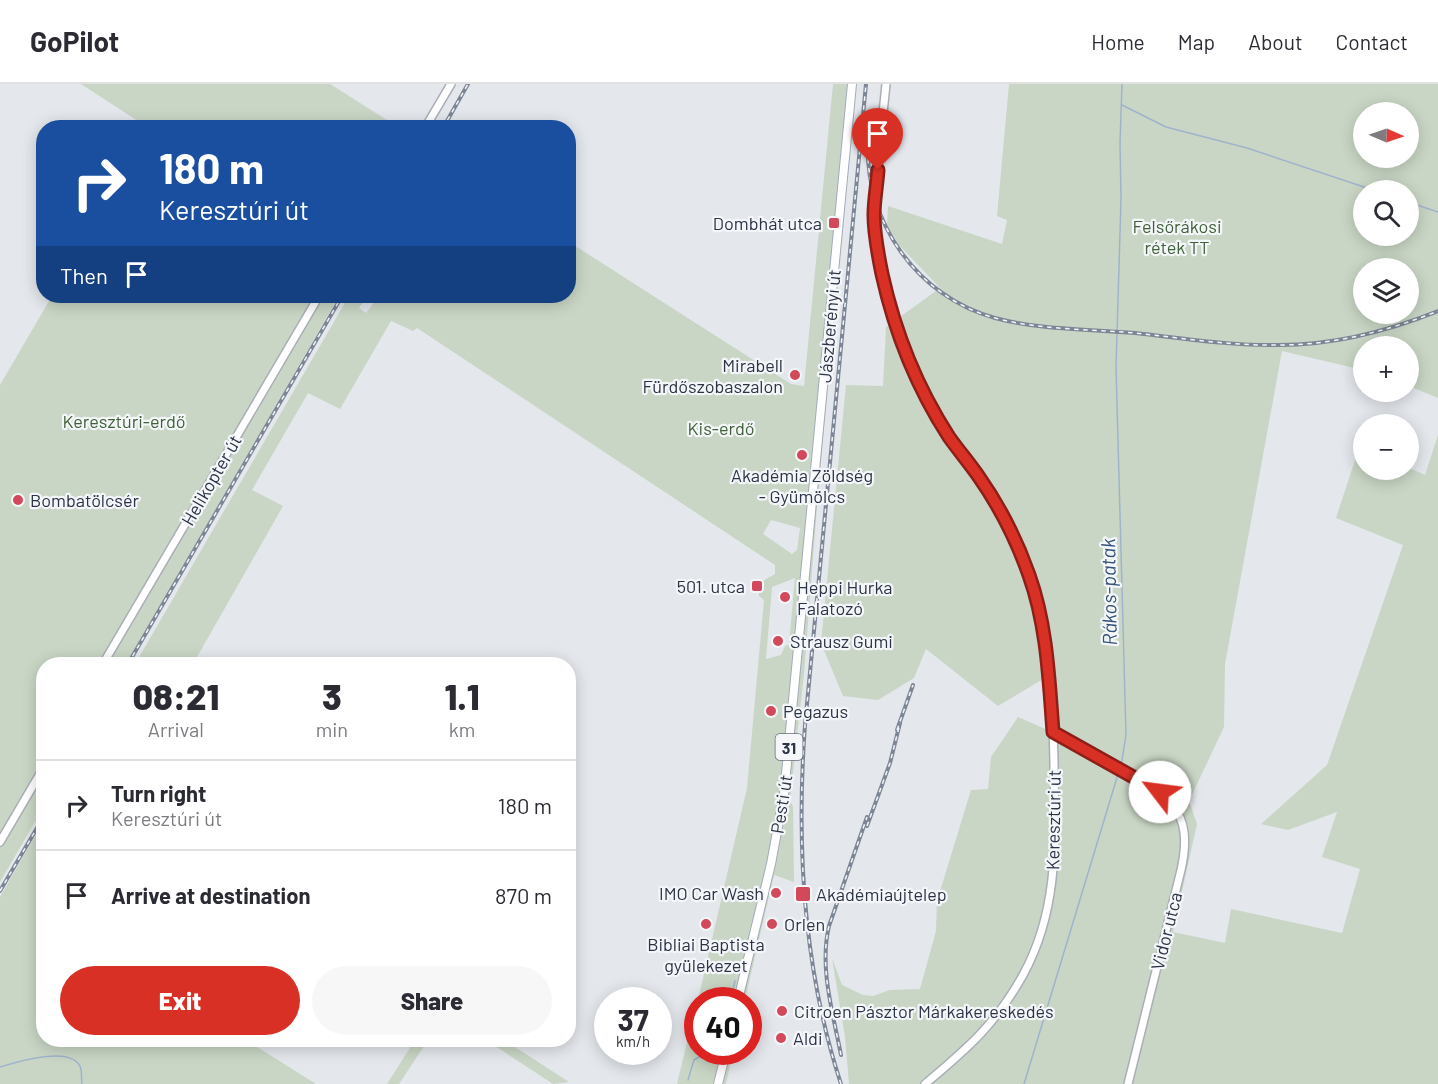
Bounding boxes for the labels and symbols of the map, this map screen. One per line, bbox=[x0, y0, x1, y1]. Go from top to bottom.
north arrow bbox=[1353, 102, 1419, 168]
pin bbox=[852, 108, 903, 170]
place label: Dombhát utca bbox=[713, 212, 822, 234]
park label: Felsőrákosi rétek TT bbox=[1133, 215, 1221, 258]
marker: Dombhát utca bbox=[827, 216, 841, 230]
street label: Jászberényi út bbox=[813, 268, 845, 384]
place label: Mirabell Fürdőszobaszalon bbox=[642, 354, 783, 397]
marker: Mirabell Fürdőszobaszalon bbox=[788, 368, 802, 382]
park label: Keresztúri-erdő bbox=[63, 410, 185, 432]
park label: Kis-erdő bbox=[688, 417, 754, 439]
street label: Helikopter út bbox=[176, 431, 246, 529]
marker: Akadémia Zöldség - Gyümölcs bbox=[795, 448, 809, 462]
place label: Akadémia Zöldség - Gyümölcs bbox=[731, 464, 873, 507]
place label: Bombatölcsér bbox=[30, 489, 140, 511]
marker: Bombatölcsér bbox=[11, 493, 25, 507]
water label: Rákos-patak bbox=[1095, 538, 1121, 646]
place label: 501. utca bbox=[677, 575, 745, 597]
place label: Heppi Hurka Falatozó bbox=[797, 576, 892, 619]
marker: 501. utca bbox=[750, 579, 764, 593]
marker: Heppi Hurka Falatozó bbox=[778, 590, 792, 604]
place label: Strausz Gumi bbox=[790, 630, 893, 652]
marker: Strausz Gumi bbox=[771, 634, 785, 648]
place label: Pegazus bbox=[783, 700, 848, 722]
marker: Pegazus bbox=[764, 704, 778, 718]
road number: 31 bbox=[776, 734, 802, 760]
position arrow bbox=[1128, 760, 1192, 824]
street label: Keresztúri út bbox=[1041, 770, 1065, 870]
street label: Pesti út bbox=[765, 773, 797, 835]
place label: IMO Car Wash bbox=[659, 882, 764, 904]
place label: Akadémiaújtelep bbox=[816, 883, 947, 905]
marker: Akadémiaújtelep bbox=[794, 885, 812, 903]
marker: IMO Car Wash bbox=[769, 886, 783, 900]
street label: Vidor utca bbox=[1146, 890, 1186, 972]
place label: Orlen bbox=[784, 913, 825, 935]
marker: Bibliai Baptista gyülekezet bbox=[699, 917, 713, 931]
marker: Orlen bbox=[765, 917, 779, 931]
place label: Bibliai Baptista gyülekezet bbox=[647, 933, 765, 976]
speed limit sign: 40 bbox=[684, 987, 762, 1065]
place label: Citroen Pásztor Márkakereskedés bbox=[794, 1000, 1054, 1022]
marker: Citroen Pásztor Márkakereskedés bbox=[775, 1004, 789, 1018]
place label: Aldi bbox=[793, 1027, 822, 1049]
marker: Aldi bbox=[774, 1031, 788, 1045]

